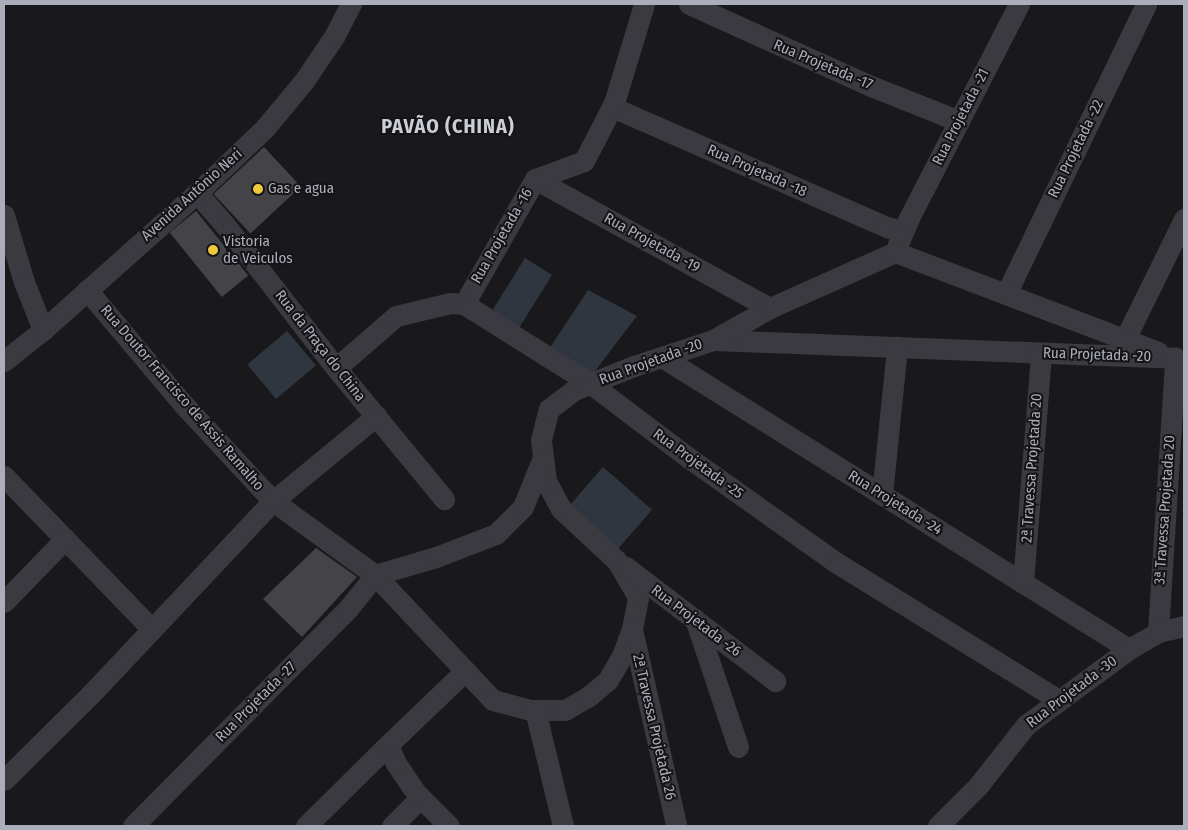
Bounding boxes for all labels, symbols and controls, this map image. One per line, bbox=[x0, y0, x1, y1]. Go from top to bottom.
street label: Rua Projetada -17 bbox=[771, 36, 875, 94]
street label: Rua Projetada -21 bbox=[929, 66, 993, 168]
street label: Rua Projetada -22 bbox=[1044, 97, 1108, 201]
district label: PAVÃO (CHINA) bbox=[380, 114, 516, 138]
street label: Rua Projetada -18 bbox=[704, 141, 810, 201]
street label: Avenida Antônio Neri bbox=[138, 145, 246, 245]
place label: Gas e agua bbox=[268, 180, 334, 198]
marker: Gas e agua bbox=[252, 183, 264, 195]
street label: Rua Projetada -16 bbox=[467, 185, 537, 287]
street label: Rua Projetada -19 bbox=[601, 209, 703, 277]
place label: Vistoria de Veiculos bbox=[223, 232, 293, 267]
marker: Vistoria de Veiculos bbox=[207, 244, 219, 256]
street label: Rua da Praça do China bbox=[271, 287, 369, 405]
street label: Rua Doutor Francisco de Assis Ramalho bbox=[96, 302, 268, 494]
street label: Rua Projetada -20 bbox=[597, 335, 705, 389]
street label: Rua Projetada -20 bbox=[1043, 344, 1151, 366]
street label: 2ª Travessa Projetada 20 bbox=[1018, 393, 1046, 543]
street label: Rua Projetada -25 bbox=[649, 425, 747, 503]
street label: 3ª Travessa Projetada 20 bbox=[1151, 435, 1179, 585]
street label: Rua Projetada -24 bbox=[845, 467, 945, 539]
street label: Rua Projetada -26 bbox=[647, 581, 745, 661]
street label: 2ª Travessa Projetada 26 bbox=[628, 652, 680, 802]
street label: Rua Projetada -30 bbox=[1023, 652, 1121, 732]
street label: Rua Projetada -27 bbox=[212, 658, 300, 746]

